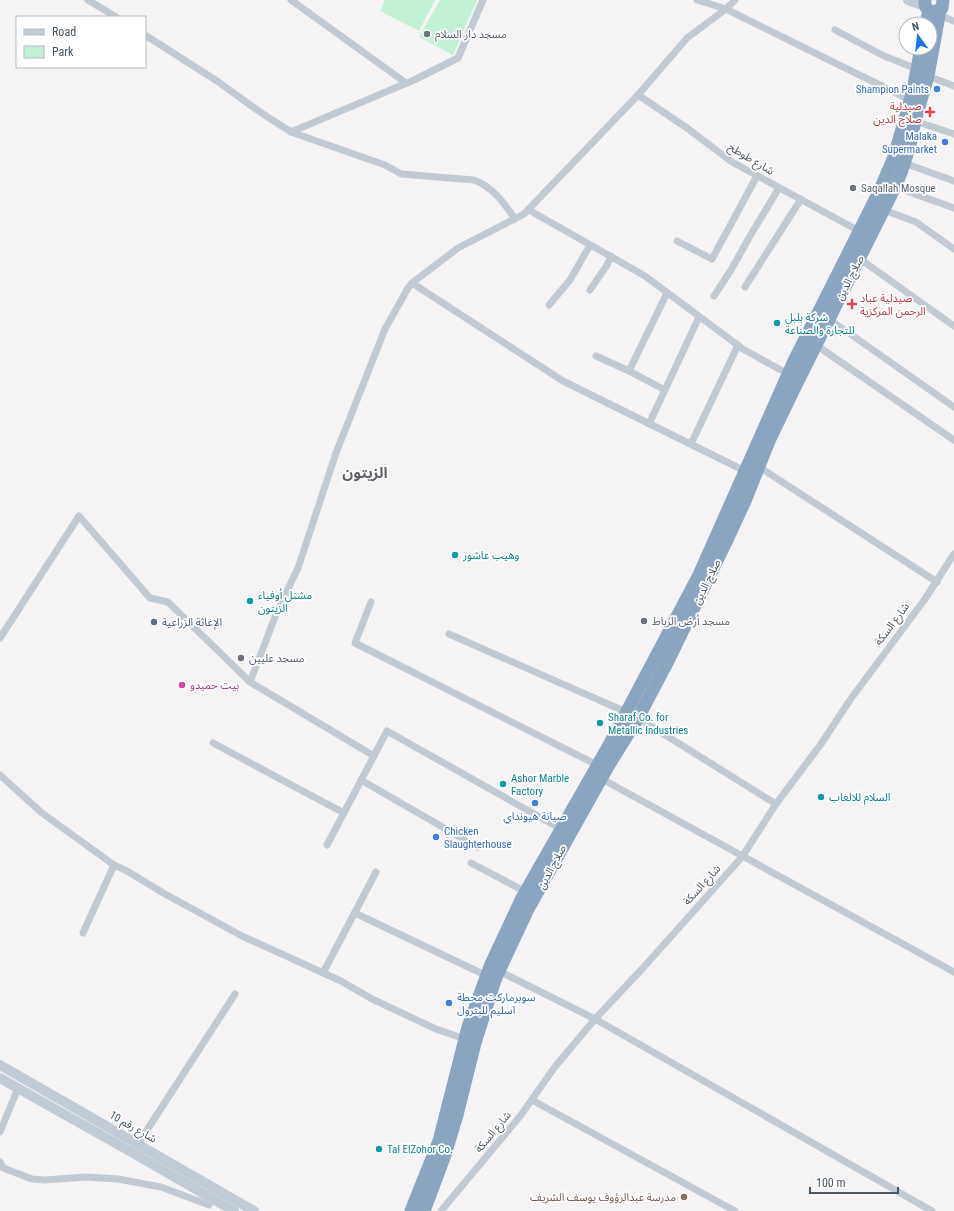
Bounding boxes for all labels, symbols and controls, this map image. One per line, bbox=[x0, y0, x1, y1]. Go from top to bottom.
legend bbox=[16, 16, 146, 68]
north arrow bbox=[898, 16, 938, 56]
text: N bbox=[911, 20, 921, 34]
text: Road bbox=[52, 25, 76, 39]
place label: مسجد دار السلام bbox=[435, 28, 507, 42]
marker: مسجد دار السلام bbox=[422, 29, 432, 39]
text: Park bbox=[52, 45, 74, 59]
place label: Shampion Paints bbox=[856, 83, 929, 96]
marker: Shampion Paints bbox=[932, 84, 942, 94]
place label: صيدلية صلاح الدين bbox=[873, 100, 922, 127]
marker: صيدلية صلاح الدين bbox=[925, 107, 935, 117]
place label: Malaka Supermarket bbox=[882, 130, 937, 156]
marker: Malaka Supermarket bbox=[940, 137, 950, 147]
street label: شارع طوطح bbox=[725, 140, 777, 179]
place label: Saqallah Mosque bbox=[861, 182, 936, 195]
marker: Saqallah Mosque bbox=[848, 183, 858, 193]
street label: صلاح الدين bbox=[833, 253, 868, 303]
place label: صيدلية عباد الرحمن المركزية bbox=[860, 292, 926, 318]
marker: صيدلية عباد الرحمن المركزية bbox=[847, 299, 857, 309]
place label: شركة بلبل للتجارة والصناعة bbox=[785, 311, 855, 337]
marker: شركة بلبل للتجارة والصناعة bbox=[772, 318, 782, 328]
district label: الزيتون bbox=[342, 464, 388, 482]
place label: وهيب عاشور bbox=[462, 549, 520, 562]
marker: وهيب عاشور bbox=[450, 550, 460, 560]
street label: صلاح الدين bbox=[690, 557, 724, 607]
place label: مشتل أوفياء الزيتون bbox=[258, 588, 312, 615]
marker: مشتل أوفياء الزيتون bbox=[245, 596, 255, 606]
street label: شارع السكة bbox=[872, 600, 913, 648]
place label: مسجد أرض الرباط bbox=[652, 614, 730, 628]
place label: الإغاثة الزراعية bbox=[162, 616, 222, 630]
marker: مسجد أرض الرباط bbox=[639, 616, 649, 626]
marker: الإغاثة الزراعية bbox=[149, 617, 159, 627]
place label: مسجد عليين bbox=[249, 652, 305, 665]
marker: مسجد عليين bbox=[236, 653, 246, 663]
place label: بيت حميدو bbox=[190, 679, 239, 692]
marker: بيت حميدو bbox=[177, 680, 187, 690]
place label: Sharaf Co. for Metallic Industries bbox=[608, 711, 688, 737]
marker: Sharaf Co. for Metallic Industries bbox=[595, 718, 605, 728]
place label: Ashor Marble Factory bbox=[511, 772, 569, 798]
marker: Ashor Marble Factory bbox=[498, 779, 508, 789]
place label: السلام للالعاب bbox=[829, 791, 890, 805]
marker: السلام للالعاب bbox=[816, 792, 826, 802]
marker: صيانة هيونداي bbox=[530, 798, 540, 808]
place label: صيانة هيونداي bbox=[503, 810, 567, 825]
place label: Chicken Slaughterhouse bbox=[444, 825, 512, 851]
marker: Chicken Slaughterhouse bbox=[431, 832, 441, 842]
street label: صلاح الدين bbox=[535, 842, 570, 892]
street label: شارع السكة bbox=[681, 862, 724, 908]
place label: سوبرماركت محطة اسليم للبترول bbox=[457, 991, 536, 1019]
marker: سوبرماركت محطة اسليم للبترول bbox=[444, 998, 454, 1008]
street label: شارع رقم 10 bbox=[106, 1108, 159, 1148]
street label: شارع السكة bbox=[472, 1108, 515, 1156]
place label: Tal ElZohor Co. bbox=[387, 1143, 453, 1156]
marker: Tal ElZohor Co. bbox=[374, 1144, 384, 1154]
scale bar bbox=[810, 1169, 898, 1195]
text: 100 m bbox=[816, 1176, 846, 1190]
place label: مدرسة عبدالرؤوف يوسف الشريف bbox=[530, 1191, 676, 1204]
marker: مدرسة عبدالرؤوف يوسف الشريف bbox=[679, 1192, 689, 1202]

